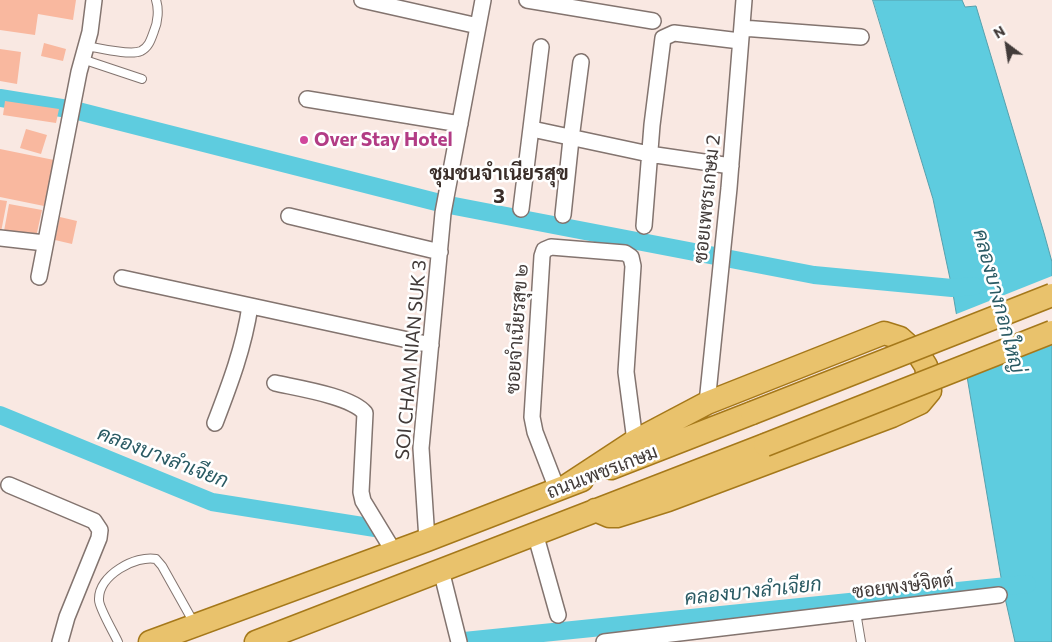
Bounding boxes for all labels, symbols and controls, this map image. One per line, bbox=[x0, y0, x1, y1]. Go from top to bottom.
north arrow bbox=[982, 20, 1032, 70]
text: N bbox=[990, 22, 1008, 42]
place label: Over Stay Hotel bbox=[314, 129, 453, 151]
street label: ซอยเพชรเกษม 2 bbox=[689, 133, 725, 265]
marker: Over Stay Hotel bbox=[298, 134, 310, 146]
district label: ชุมชนจำเนียรสุข 3 bbox=[429, 161, 569, 208]
water label: คลองบางกอกใหญ่ bbox=[968, 226, 1030, 376]
street label: SOI CHAM NIAN SUK 3 bbox=[391, 259, 431, 461]
street label: ซอยจำเนียรสุข ๒ bbox=[501, 263, 533, 395]
water label: คลองบางลำเจียก bbox=[94, 421, 232, 493]
street label: ถนนเพชรเกษม bbox=[543, 440, 661, 504]
street label: ซอยพงษ์จิตต์ bbox=[851, 568, 955, 604]
water label: คลองบางลำเจียก bbox=[683, 572, 823, 610]

